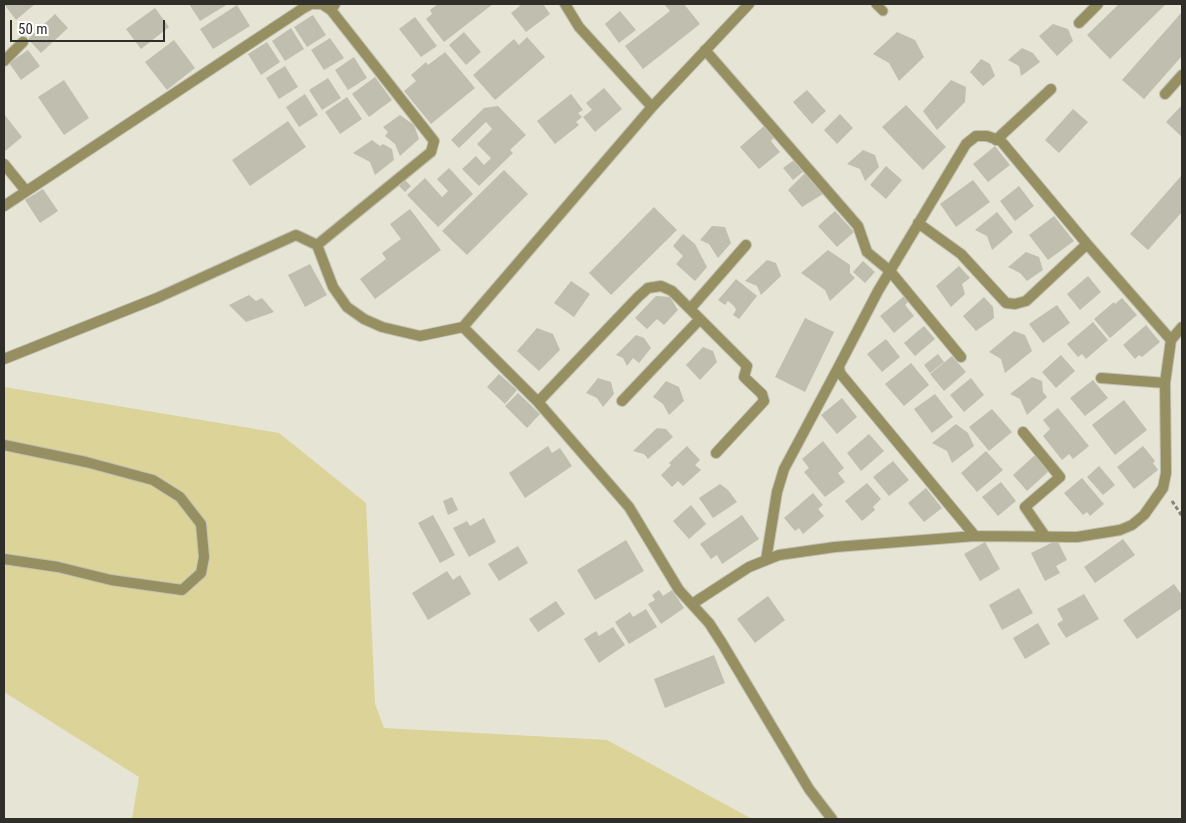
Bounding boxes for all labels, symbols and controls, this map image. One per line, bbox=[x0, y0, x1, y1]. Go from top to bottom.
scale bar bbox=[12, 10, 168, 42]
text: 50 m bbox=[18, 20, 48, 38]

